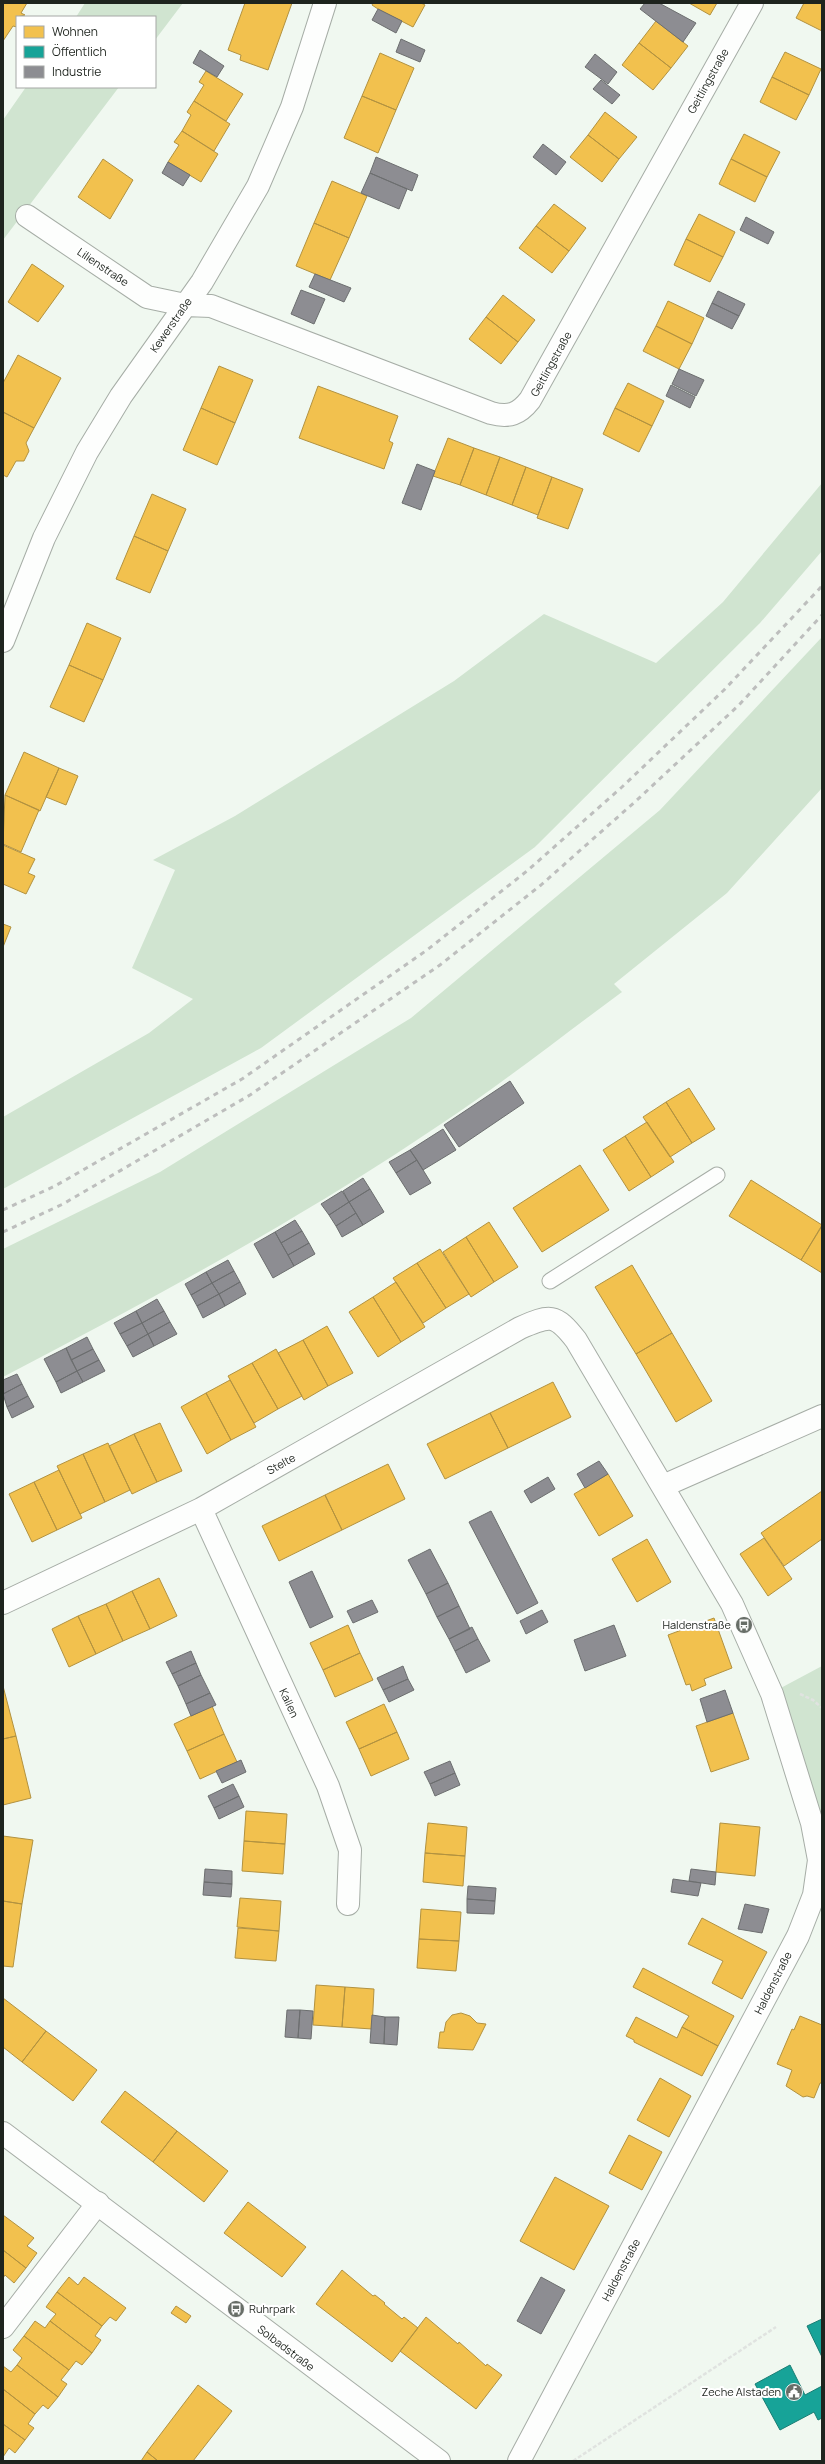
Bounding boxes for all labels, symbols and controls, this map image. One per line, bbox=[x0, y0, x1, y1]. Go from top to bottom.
legend bbox=[16, 16, 156, 88]
text: Wohnen bbox=[52, 23, 98, 40]
text: Öffentlich bbox=[52, 43, 107, 60]
street label: Geitlingstraße bbox=[683, 45, 732, 116]
text: Industrie bbox=[52, 63, 101, 80]
street label: Lilienstraße bbox=[75, 244, 132, 290]
street label: Kewerstraße bbox=[146, 294, 195, 355]
street label: Geitlingstraße bbox=[526, 328, 575, 399]
street label: Stelte bbox=[264, 1449, 298, 1478]
bus stop icon: Haldenstraße bbox=[734, 1615, 754, 1635]
place label: Haldenstraße bbox=[662, 1617, 732, 1632]
street label: Kallen bbox=[276, 1686, 303, 1720]
street label: Haldenstraße bbox=[750, 1948, 795, 2017]
street label: Haldenstraße bbox=[598, 2235, 644, 2304]
bus stop icon: Ruhrpark bbox=[226, 2299, 246, 2319]
place label: Ruhrpark bbox=[249, 2301, 296, 2316]
street label: Solbadstraße bbox=[255, 2321, 318, 2374]
public building icon: Zeche Alstaden bbox=[784, 2382, 804, 2402]
place label: Zeche Alstaden bbox=[701, 2384, 781, 2399]

